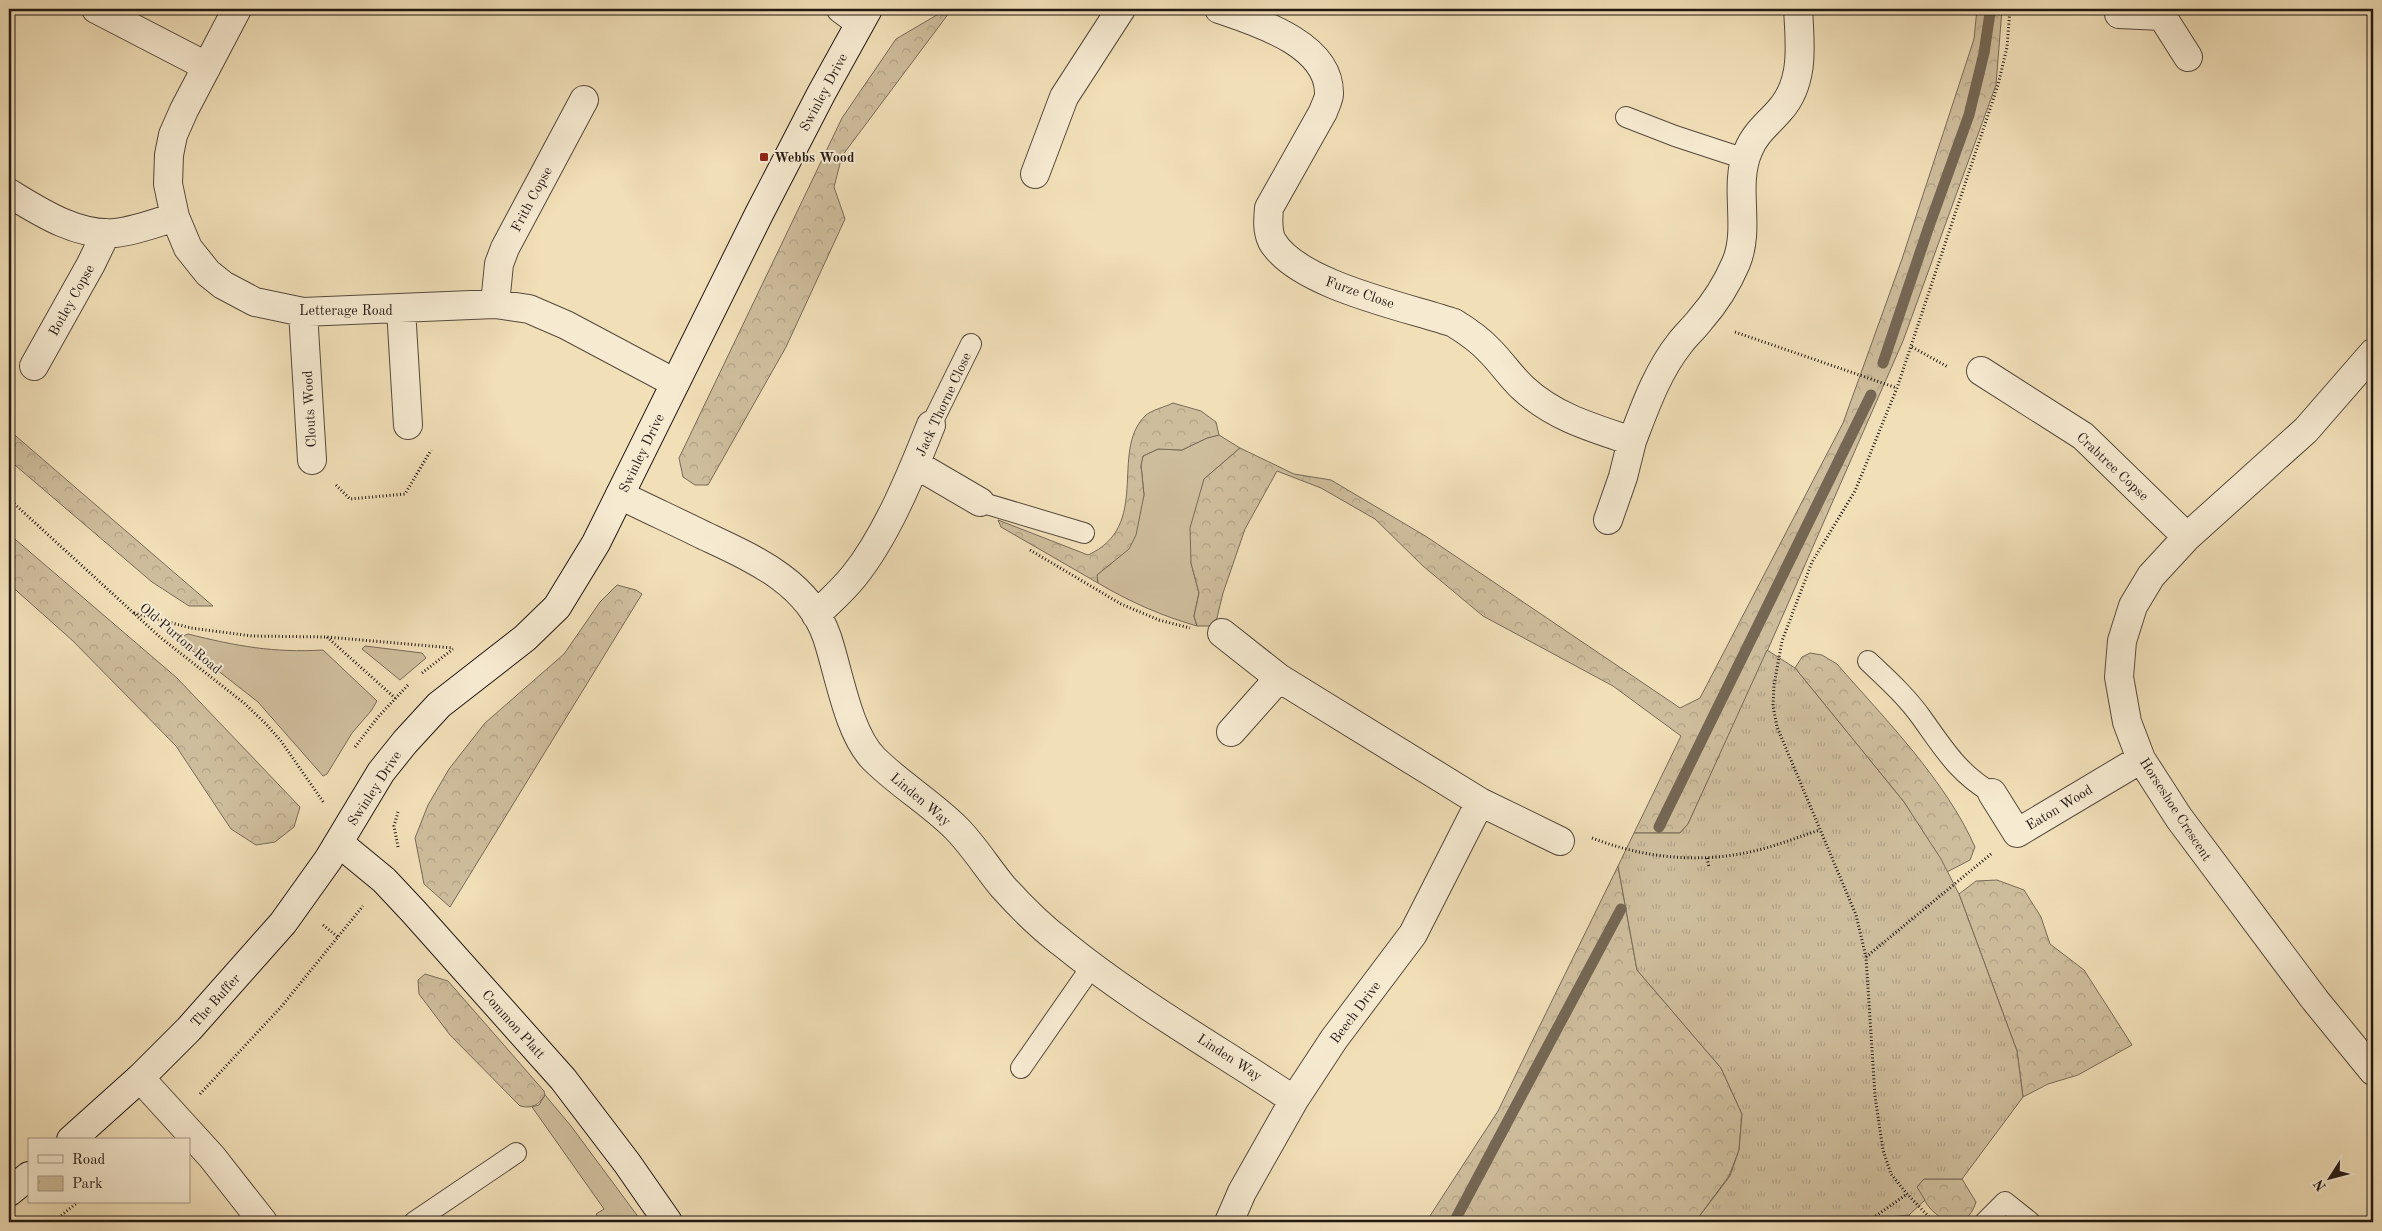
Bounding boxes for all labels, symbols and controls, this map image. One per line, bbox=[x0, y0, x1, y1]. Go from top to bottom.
street label: Swinley Drive bbox=[797, 51, 850, 134]
marker: Webbs Wood bbox=[758, 151, 770, 163]
place label: Webbs Wood bbox=[774, 151, 855, 165]
street label: Frith Copse bbox=[509, 165, 555, 234]
street label: Botley Copse bbox=[47, 262, 97, 338]
street label: Furze Close bbox=[1323, 275, 1396, 311]
street label: Letterage Road bbox=[299, 304, 393, 318]
street label: Jack Thorne Close bbox=[914, 350, 974, 458]
street label: Clouts Wood bbox=[301, 370, 319, 448]
street label: Swinley Drive bbox=[617, 412, 667, 495]
street label: Crabtree Copse bbox=[2074, 430, 2151, 503]
street label: Old Purton Road bbox=[137, 601, 224, 677]
street label: Swinley Drive bbox=[346, 749, 404, 828]
street label: Horseshoe Crescent bbox=[2137, 755, 2214, 864]
street label: Linden Way bbox=[888, 771, 954, 829]
street label: Eaton Wood bbox=[2024, 783, 2095, 833]
street label: The Buffer bbox=[188, 971, 243, 1030]
street label: Beech Drive bbox=[1328, 979, 1384, 1046]
street label: Common Platt bbox=[479, 988, 548, 1062]
street label: Linden Way bbox=[1195, 1032, 1265, 1084]
legend bbox=[28, 1138, 190, 1204]
text: Road bbox=[72, 1153, 106, 1168]
north arrow bbox=[2304, 1154, 2354, 1204]
text: N bbox=[2311, 1176, 2329, 1193]
text: Park bbox=[72, 1177, 103, 1192]

